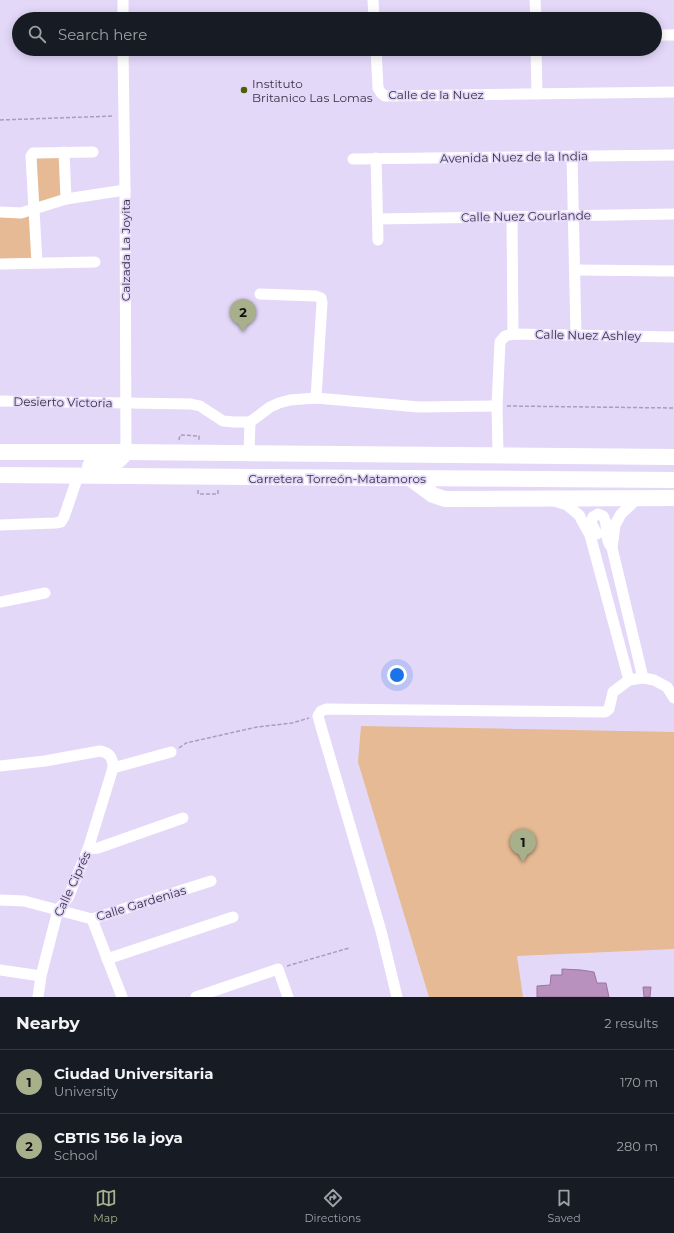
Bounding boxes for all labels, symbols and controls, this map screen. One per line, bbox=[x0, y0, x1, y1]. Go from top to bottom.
search box bbox=[12, 12, 662, 56]
icon: search bbox=[26, 23, 48, 45]
text: Search here bbox=[58, 25, 147, 44]
place label: Instituto Britanico Las Lomas bbox=[252, 76, 373, 105]
marker: Instituto Britanico Las Lomas bbox=[239, 85, 249, 95]
street label: Calle de la Nuez bbox=[388, 87, 484, 102]
street label: Avenida Nuez de la India bbox=[440, 148, 588, 166]
street label: Calzada La Joyita bbox=[118, 199, 133, 301]
street label: Calle Nuez Gourlande bbox=[461, 207, 591, 225]
pin: 2 bbox=[230, 299, 256, 332]
street label: Calle Nuez Ashley bbox=[535, 327, 642, 343]
street label: Desierto Victoria bbox=[13, 394, 113, 410]
street label: Carretera Torreón-Matamoros bbox=[248, 471, 426, 486]
your location bbox=[387, 665, 407, 685]
pin: 1 bbox=[510, 829, 536, 862]
street label: Calle Ciprés bbox=[50, 849, 94, 919]
street label: Calle Gardenias bbox=[94, 882, 188, 924]
text: Nearby bbox=[16, 1013, 80, 1033]
text: 2 results bbox=[604, 1015, 658, 1031]
text: Ciudad Universitaria bbox=[54, 1064, 214, 1083]
text: 1 bbox=[26, 1074, 32, 1090]
text: 170 m bbox=[620, 1074, 658, 1090]
text: University bbox=[54, 1083, 118, 1099]
text: CBTIS 156 la joya bbox=[54, 1128, 183, 1147]
text: 2 bbox=[25, 1138, 33, 1154]
text: 280 m bbox=[617, 1138, 658, 1154]
text: School bbox=[54, 1147, 98, 1163]
tab: Map bbox=[93, 1187, 118, 1225]
tab: Directions bbox=[305, 1187, 361, 1225]
tab: Saved bbox=[548, 1187, 581, 1225]

